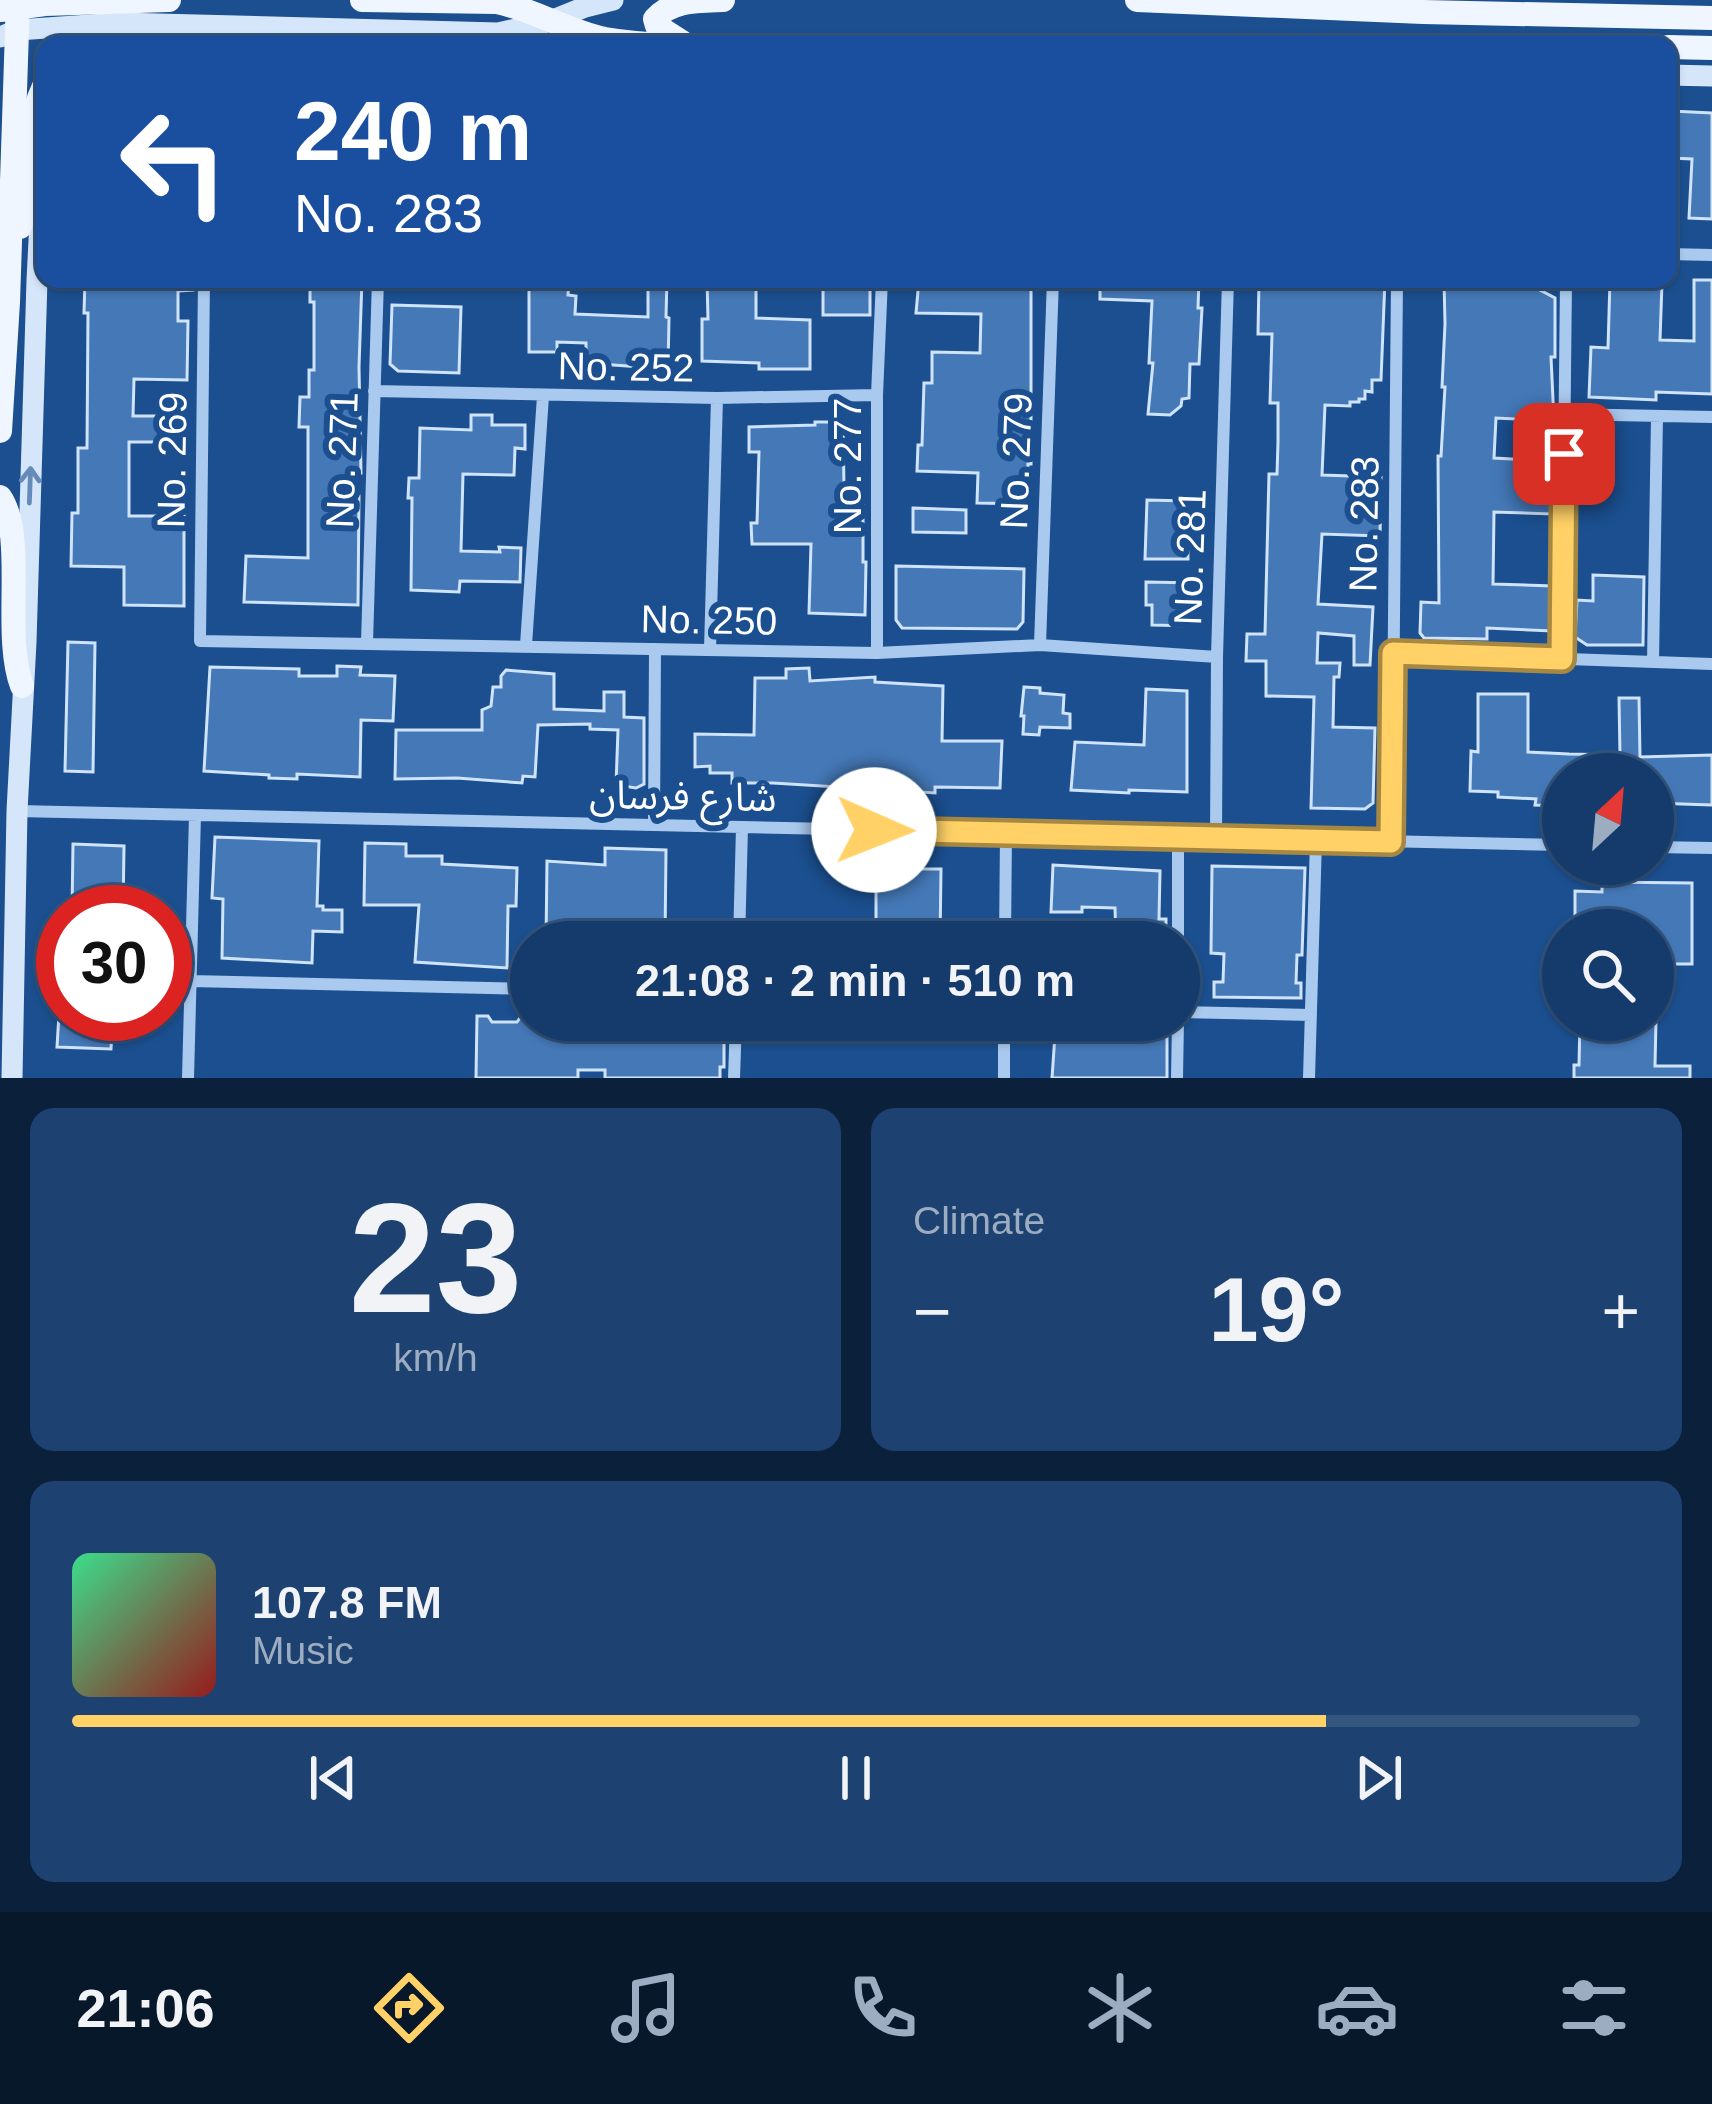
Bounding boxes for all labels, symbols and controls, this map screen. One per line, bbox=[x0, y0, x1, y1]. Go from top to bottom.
icon: left bbox=[96, 84, 252, 240]
text: 240 m bbox=[294, 84, 532, 178]
text: No. 283 bbox=[294, 183, 483, 243]
street label: No. 252 bbox=[557, 344, 695, 390]
street label: No. 269 bbox=[149, 391, 195, 529]
street label: No. 271 bbox=[318, 391, 366, 529]
street label: No. 279 bbox=[992, 392, 1040, 530]
street label: No. 277 bbox=[826, 398, 869, 534]
pin bbox=[1513, 403, 1615, 505]
icon: arrive bbox=[1531, 421, 1597, 487]
street label: No. 283 bbox=[1341, 455, 1387, 593]
one-way arrow bbox=[19, 466, 42, 505]
street label: No. 281 bbox=[1166, 488, 1214, 626]
street label: No. 250 bbox=[640, 597, 778, 643]
north arrow bbox=[1542, 753, 1674, 885]
map controls bbox=[1542, 753, 1674, 1041]
position arrow bbox=[811, 767, 937, 893]
street label: شارع فرسان bbox=[589, 773, 777, 826]
speed limit sign: 30 bbox=[36, 885, 192, 1041]
button: search bbox=[1542, 909, 1674, 1041]
text: 21:08 · 2 min · 510 m bbox=[635, 955, 1075, 1006]
text: 23 bbox=[349, 1171, 522, 1345]
text: Climate bbox=[913, 1199, 1045, 1242]
text: 19° bbox=[1208, 1260, 1345, 1360]
text: − bbox=[913, 1274, 952, 1348]
text: + bbox=[1601, 1274, 1640, 1348]
text: km/h bbox=[393, 1336, 478, 1379]
text: 107.8 FM bbox=[252, 1577, 442, 1628]
text: Music bbox=[252, 1629, 354, 1672]
icon: previous bbox=[300, 1745, 366, 1811]
icon: pause bbox=[823, 1745, 889, 1811]
icon: next bbox=[1346, 1745, 1412, 1811]
icon: directions bbox=[367, 1966, 451, 2050]
icon: music bbox=[604, 1966, 688, 2050]
icon: phone bbox=[841, 1966, 925, 2050]
icon: climate bbox=[1078, 1966, 1162, 2050]
icon: car bbox=[1315, 1966, 1399, 2050]
icon: filters bbox=[1552, 1966, 1636, 2050]
text: 21:06 bbox=[76, 1978, 215, 2038]

